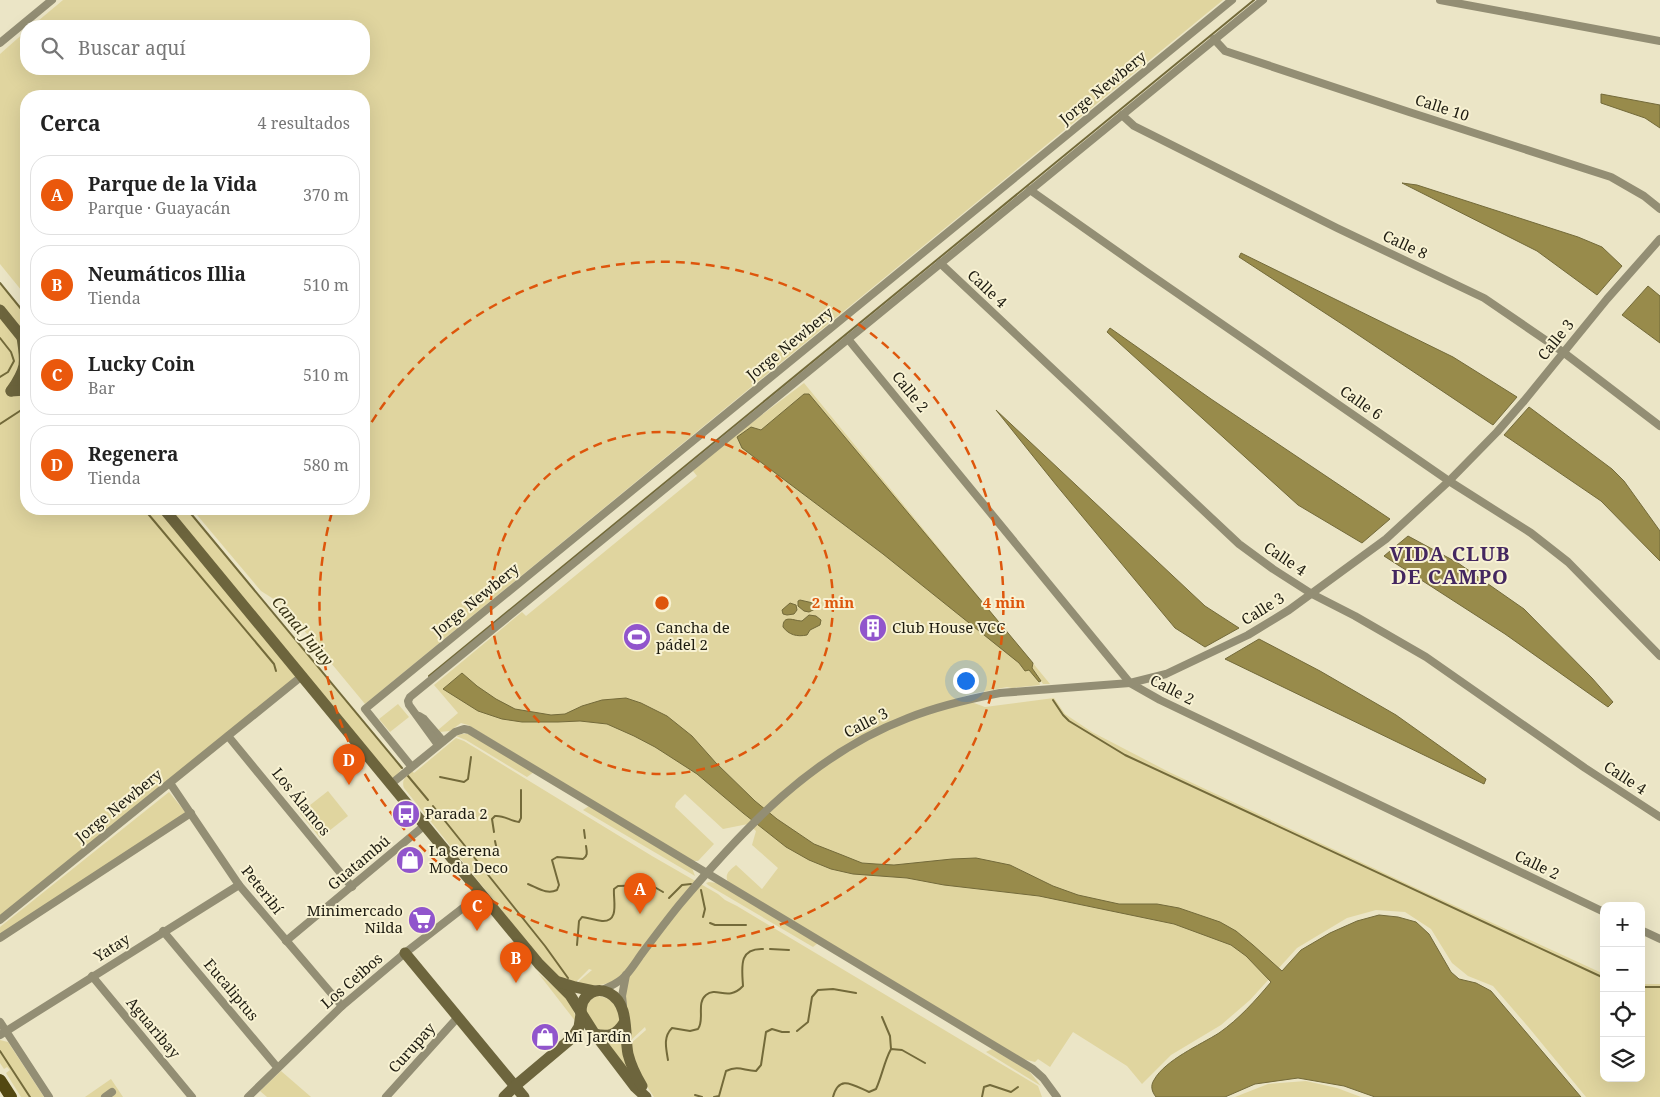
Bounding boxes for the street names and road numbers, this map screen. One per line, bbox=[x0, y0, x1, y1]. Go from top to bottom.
street label: Jorge Newbery bbox=[1054, 46, 1150, 129]
street label: Calle 10 bbox=[1413, 89, 1472, 125]
street label: Calle 8 bbox=[1380, 225, 1431, 263]
street label: Calle 4 bbox=[964, 265, 1012, 312]
street label: Jorge Newbery bbox=[741, 302, 837, 385]
street label: Calle 3 bbox=[1533, 315, 1578, 364]
street label: Calle 2 bbox=[888, 367, 933, 416]
street label: Calle 6 bbox=[1336, 380, 1387, 424]
street label: Calle 4 bbox=[1260, 537, 1311, 580]
street label: Jorge Newbery bbox=[427, 558, 523, 641]
street label: Calle 3 bbox=[1237, 587, 1288, 629]
street label: Calle 2 bbox=[1147, 669, 1198, 709]
street label: Calle 3 bbox=[840, 702, 891, 742]
street label: Calle 4 bbox=[1600, 756, 1651, 799]
street label: Los Álamos bbox=[268, 763, 335, 840]
street label: Jorge Newbery bbox=[70, 764, 166, 847]
street label: Guatambú bbox=[323, 830, 394, 894]
street label: Calle 2 bbox=[1512, 845, 1563, 883]
street label: Peteribí bbox=[238, 861, 288, 918]
street label: Yatay bbox=[89, 928, 134, 966]
street label: Los Ceibos bbox=[316, 948, 387, 1013]
street label: Eucaliptus bbox=[200, 954, 264, 1025]
street label: Aguaribay bbox=[122, 993, 186, 1063]
street label: Curupay bbox=[383, 1018, 439, 1077]

